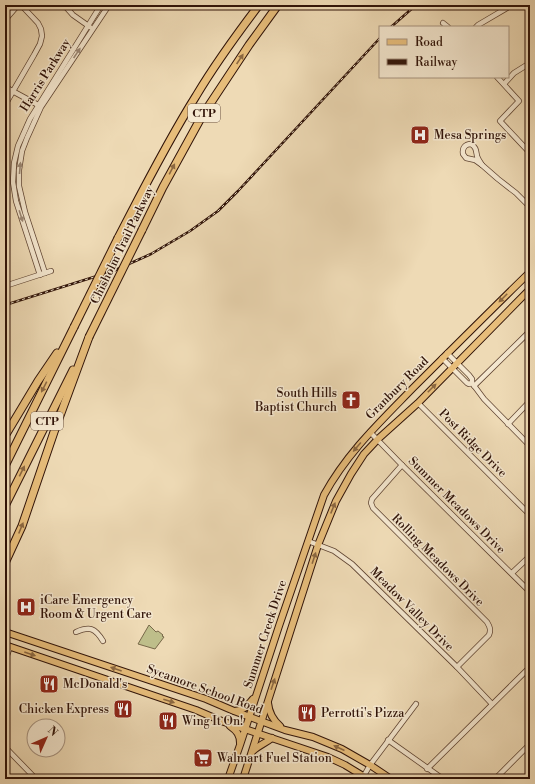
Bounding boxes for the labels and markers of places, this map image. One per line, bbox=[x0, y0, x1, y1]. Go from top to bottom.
hospital icon: Mesa Springs bbox=[409, 124, 431, 146]
place label: Mesa Springs bbox=[434, 128, 506, 143]
place label: South Hills Baptist Church bbox=[254, 386, 337, 415]
church icon: South Hills Baptist Church bbox=[340, 389, 362, 411]
place label: iCare Emergency Room & Urgent Care bbox=[40, 593, 152, 622]
hospital icon: iCare Emergency Room & Urgent Care bbox=[15, 596, 37, 618]
restaurant icon: McDonald's bbox=[38, 673, 60, 695]
place label: McDonald's bbox=[63, 677, 127, 692]
restaurant icon: Chicken Express bbox=[112, 698, 134, 720]
place label: Chicken Express bbox=[19, 702, 109, 717]
restaurant icon: Perrotti's Pizza bbox=[296, 702, 318, 724]
place label: Perrotti's Pizza bbox=[321, 706, 405, 721]
restaurant icon: Wing It On! bbox=[157, 710, 179, 732]
place label: Wing It On! bbox=[181, 714, 243, 729]
supermarket icon: Walmart Fuel Station bbox=[192, 747, 214, 769]
place label: Walmart Fuel Station bbox=[216, 751, 332, 766]

